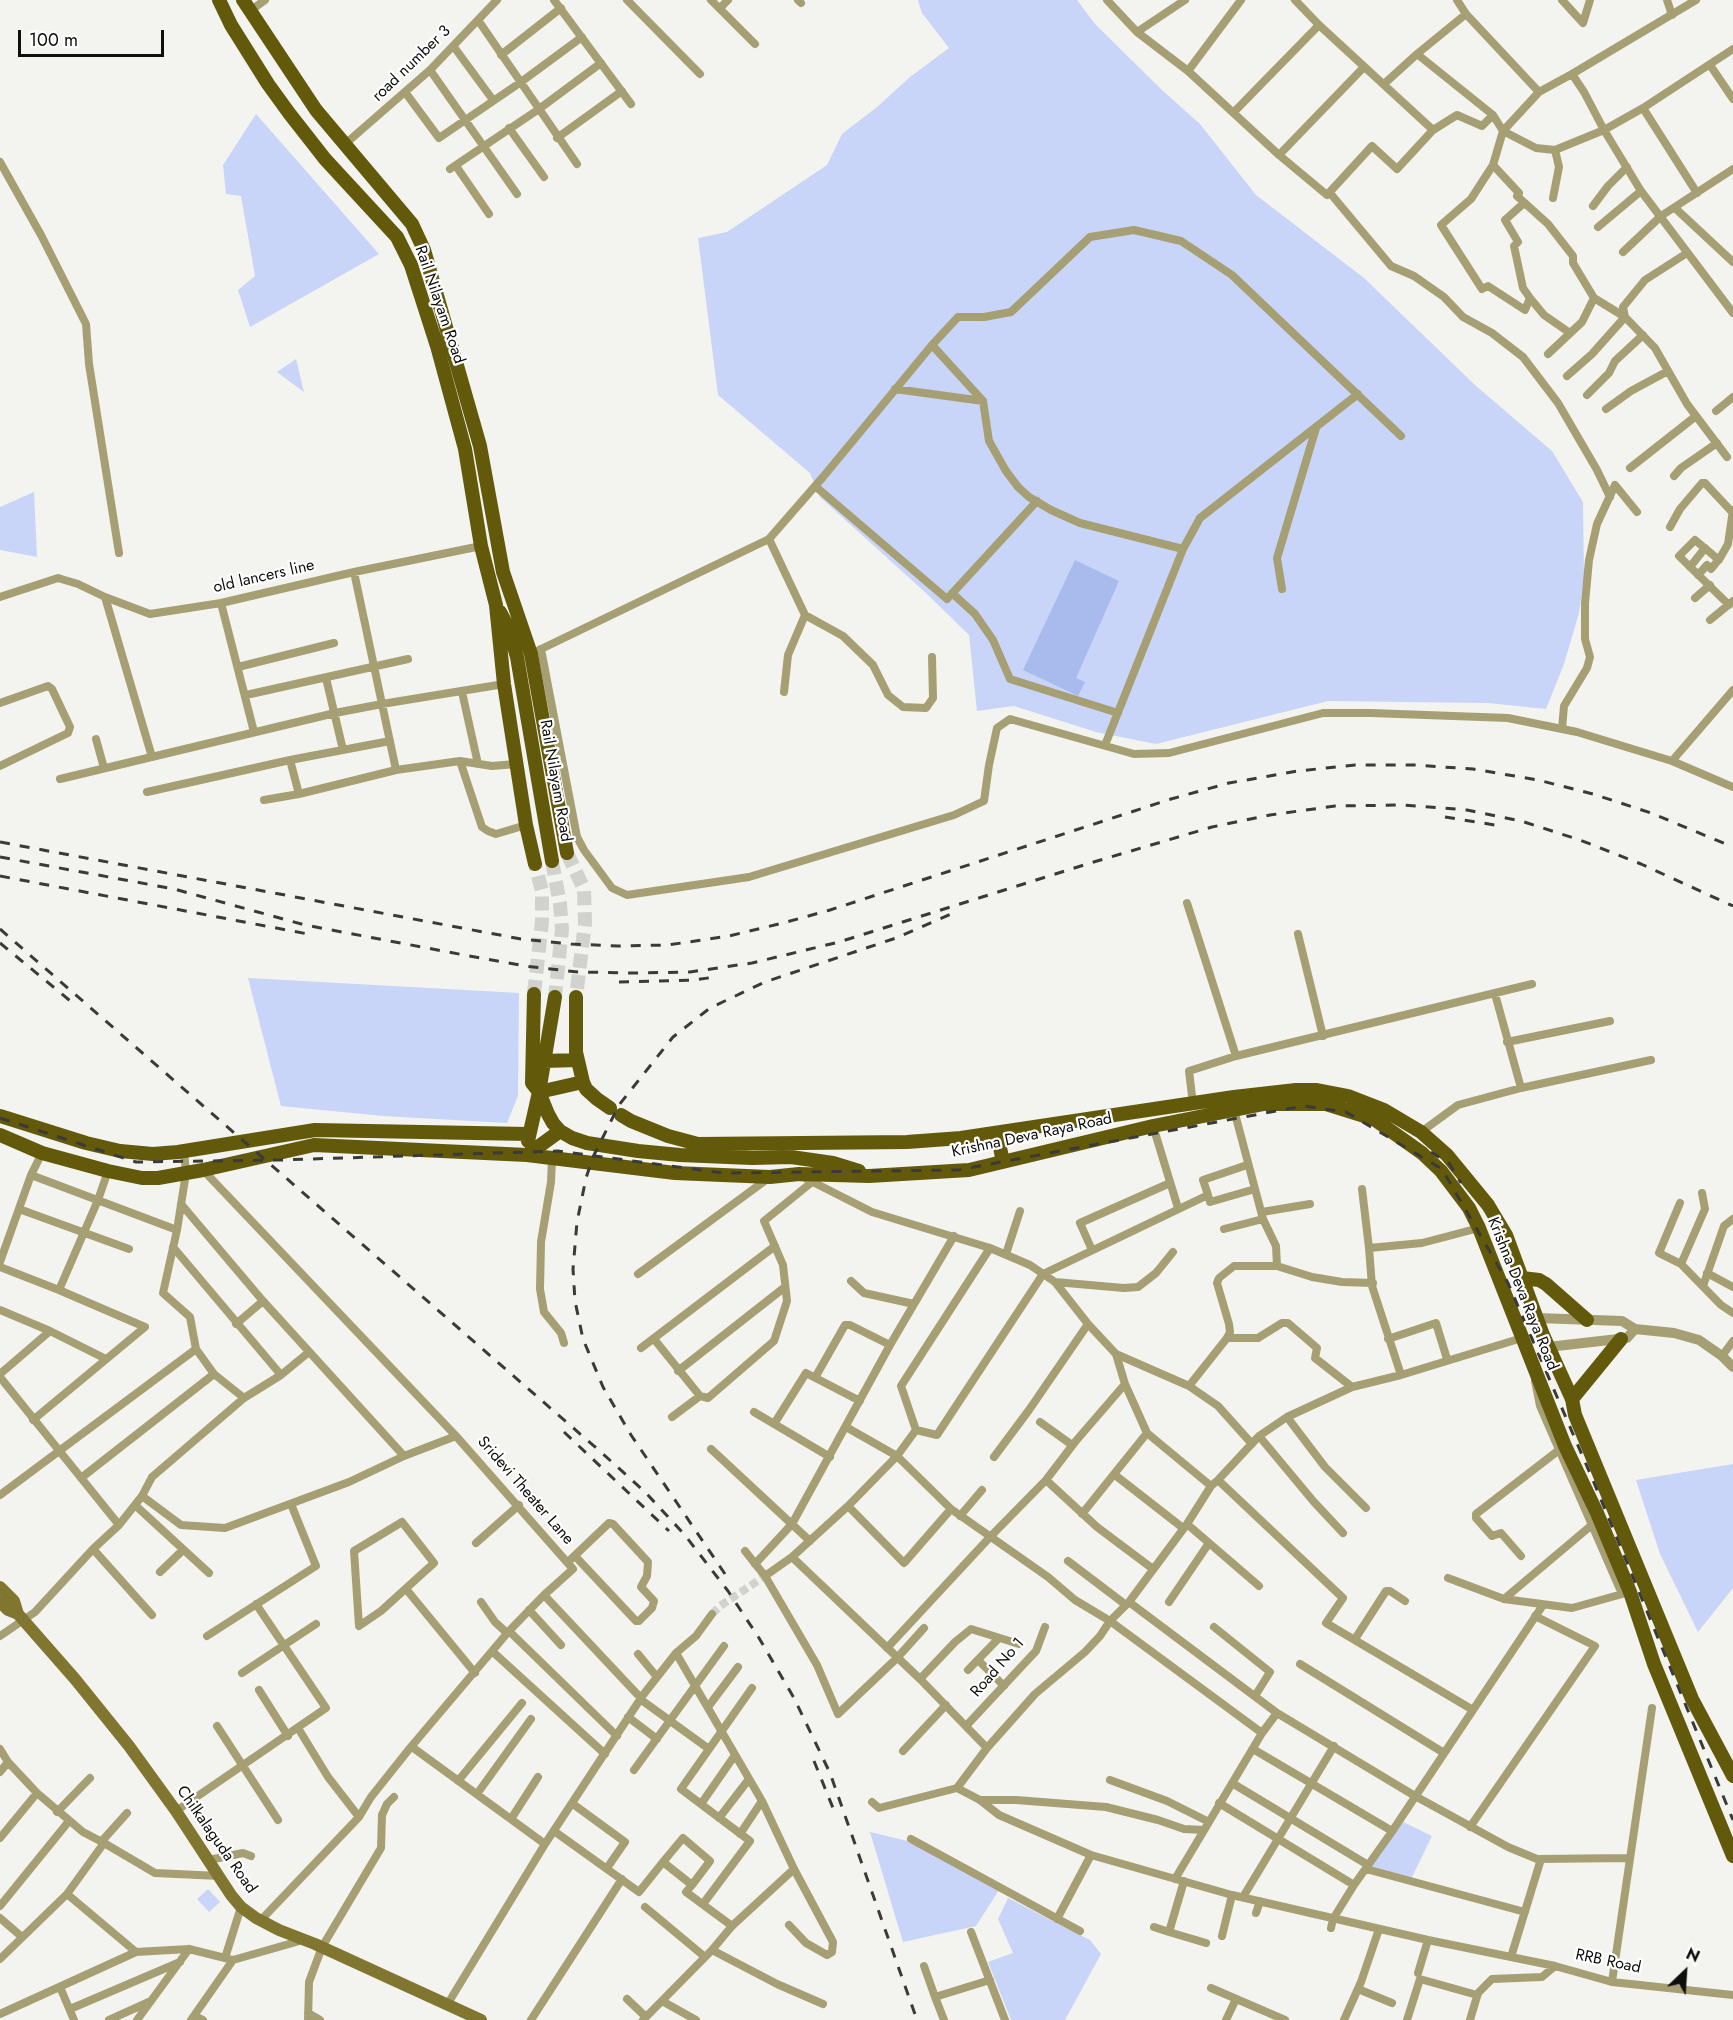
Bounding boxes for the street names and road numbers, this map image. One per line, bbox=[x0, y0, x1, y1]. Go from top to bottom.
street label: road number 3 bbox=[369, 22, 455, 106]
street label: Rail Nilayam Road bbox=[410, 243, 468, 367]
street label: old lancers line bbox=[212, 556, 316, 598]
street label: Rail Nilayam Road bbox=[535, 718, 575, 844]
street label: Krishna Deva Raya Road bbox=[950, 1110, 1114, 1162]
street label: Krishna Deva Raya Road bbox=[1482, 1215, 1562, 1373]
street label: Sridevi Theater Lane bbox=[473, 1433, 577, 1549]
street label: Road No 1 bbox=[967, 1634, 1029, 1702]
street label: Chilkalaguda Road bbox=[172, 1782, 260, 1898]
street label: RRB Road bbox=[1574, 1946, 1642, 1978]

